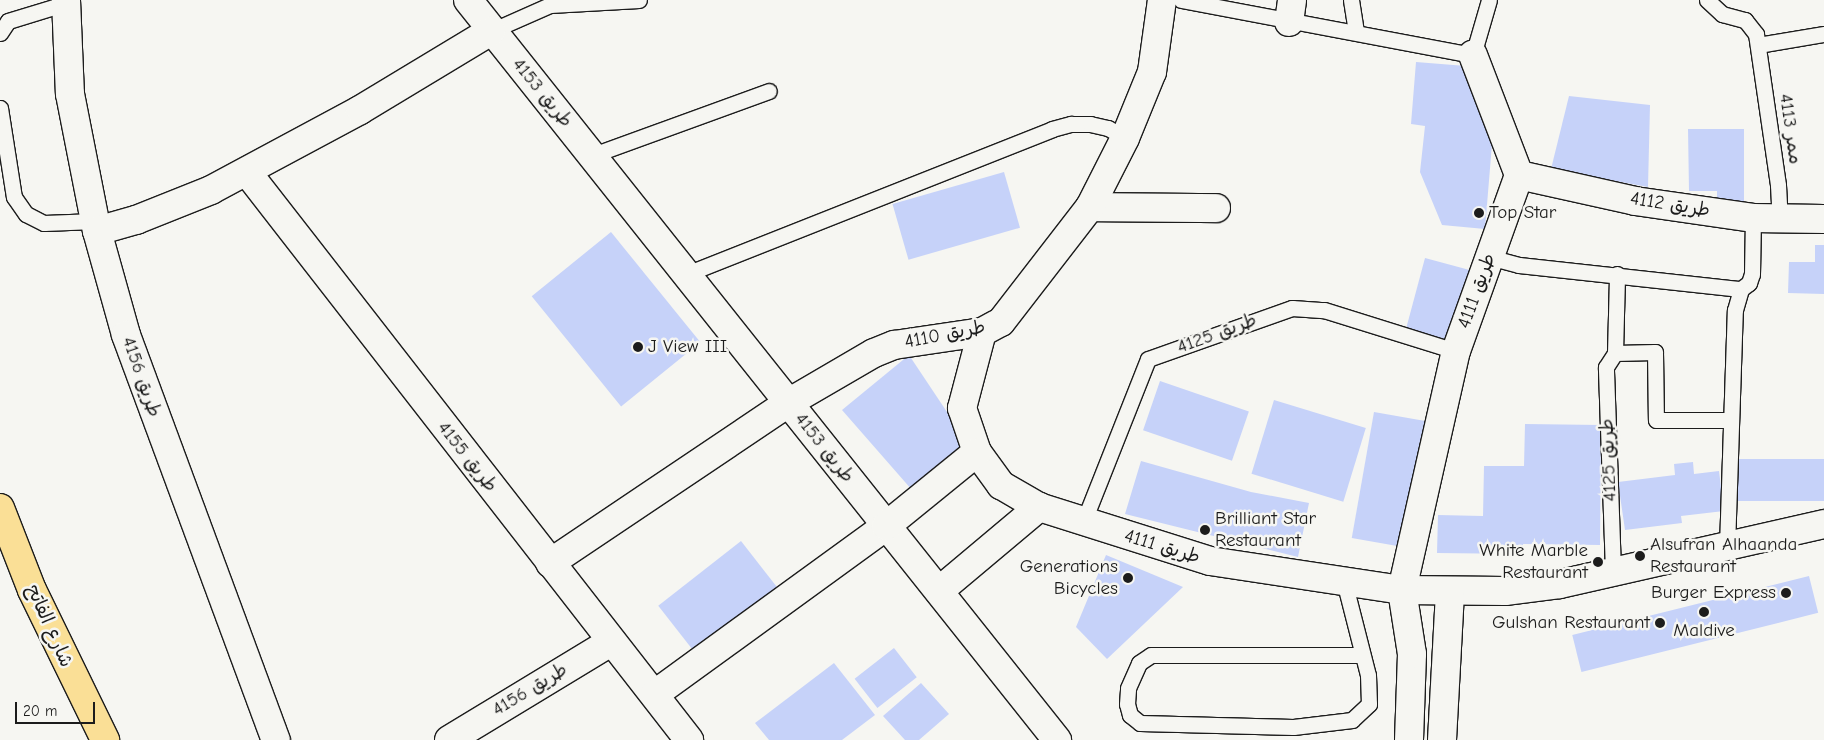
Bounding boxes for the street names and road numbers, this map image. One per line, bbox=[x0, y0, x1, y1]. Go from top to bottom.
street label: طريق 4153 bbox=[507, 54, 577, 132]
street label: ممر 4113 bbox=[1774, 92, 1806, 166]
street label: طريق 4112 bbox=[1628, 187, 1712, 223]
street label: طريق 4111 bbox=[1453, 250, 1501, 332]
street label: طريق 4125 bbox=[1174, 309, 1260, 359]
street label: طريق 4110 bbox=[903, 316, 987, 354]
street label: طريق 4156 bbox=[117, 334, 165, 420]
street label: طريق 4153 bbox=[790, 408, 858, 488]
street label: طريق 4155 bbox=[432, 417, 502, 497]
street label: طريق 4125 bbox=[1596, 418, 1622, 502]
street label: طريق 4111 bbox=[1121, 525, 1203, 569]
street label: شارع الفاتح bbox=[21, 581, 77, 671]
street label: طريق 4156 bbox=[488, 659, 572, 721]

